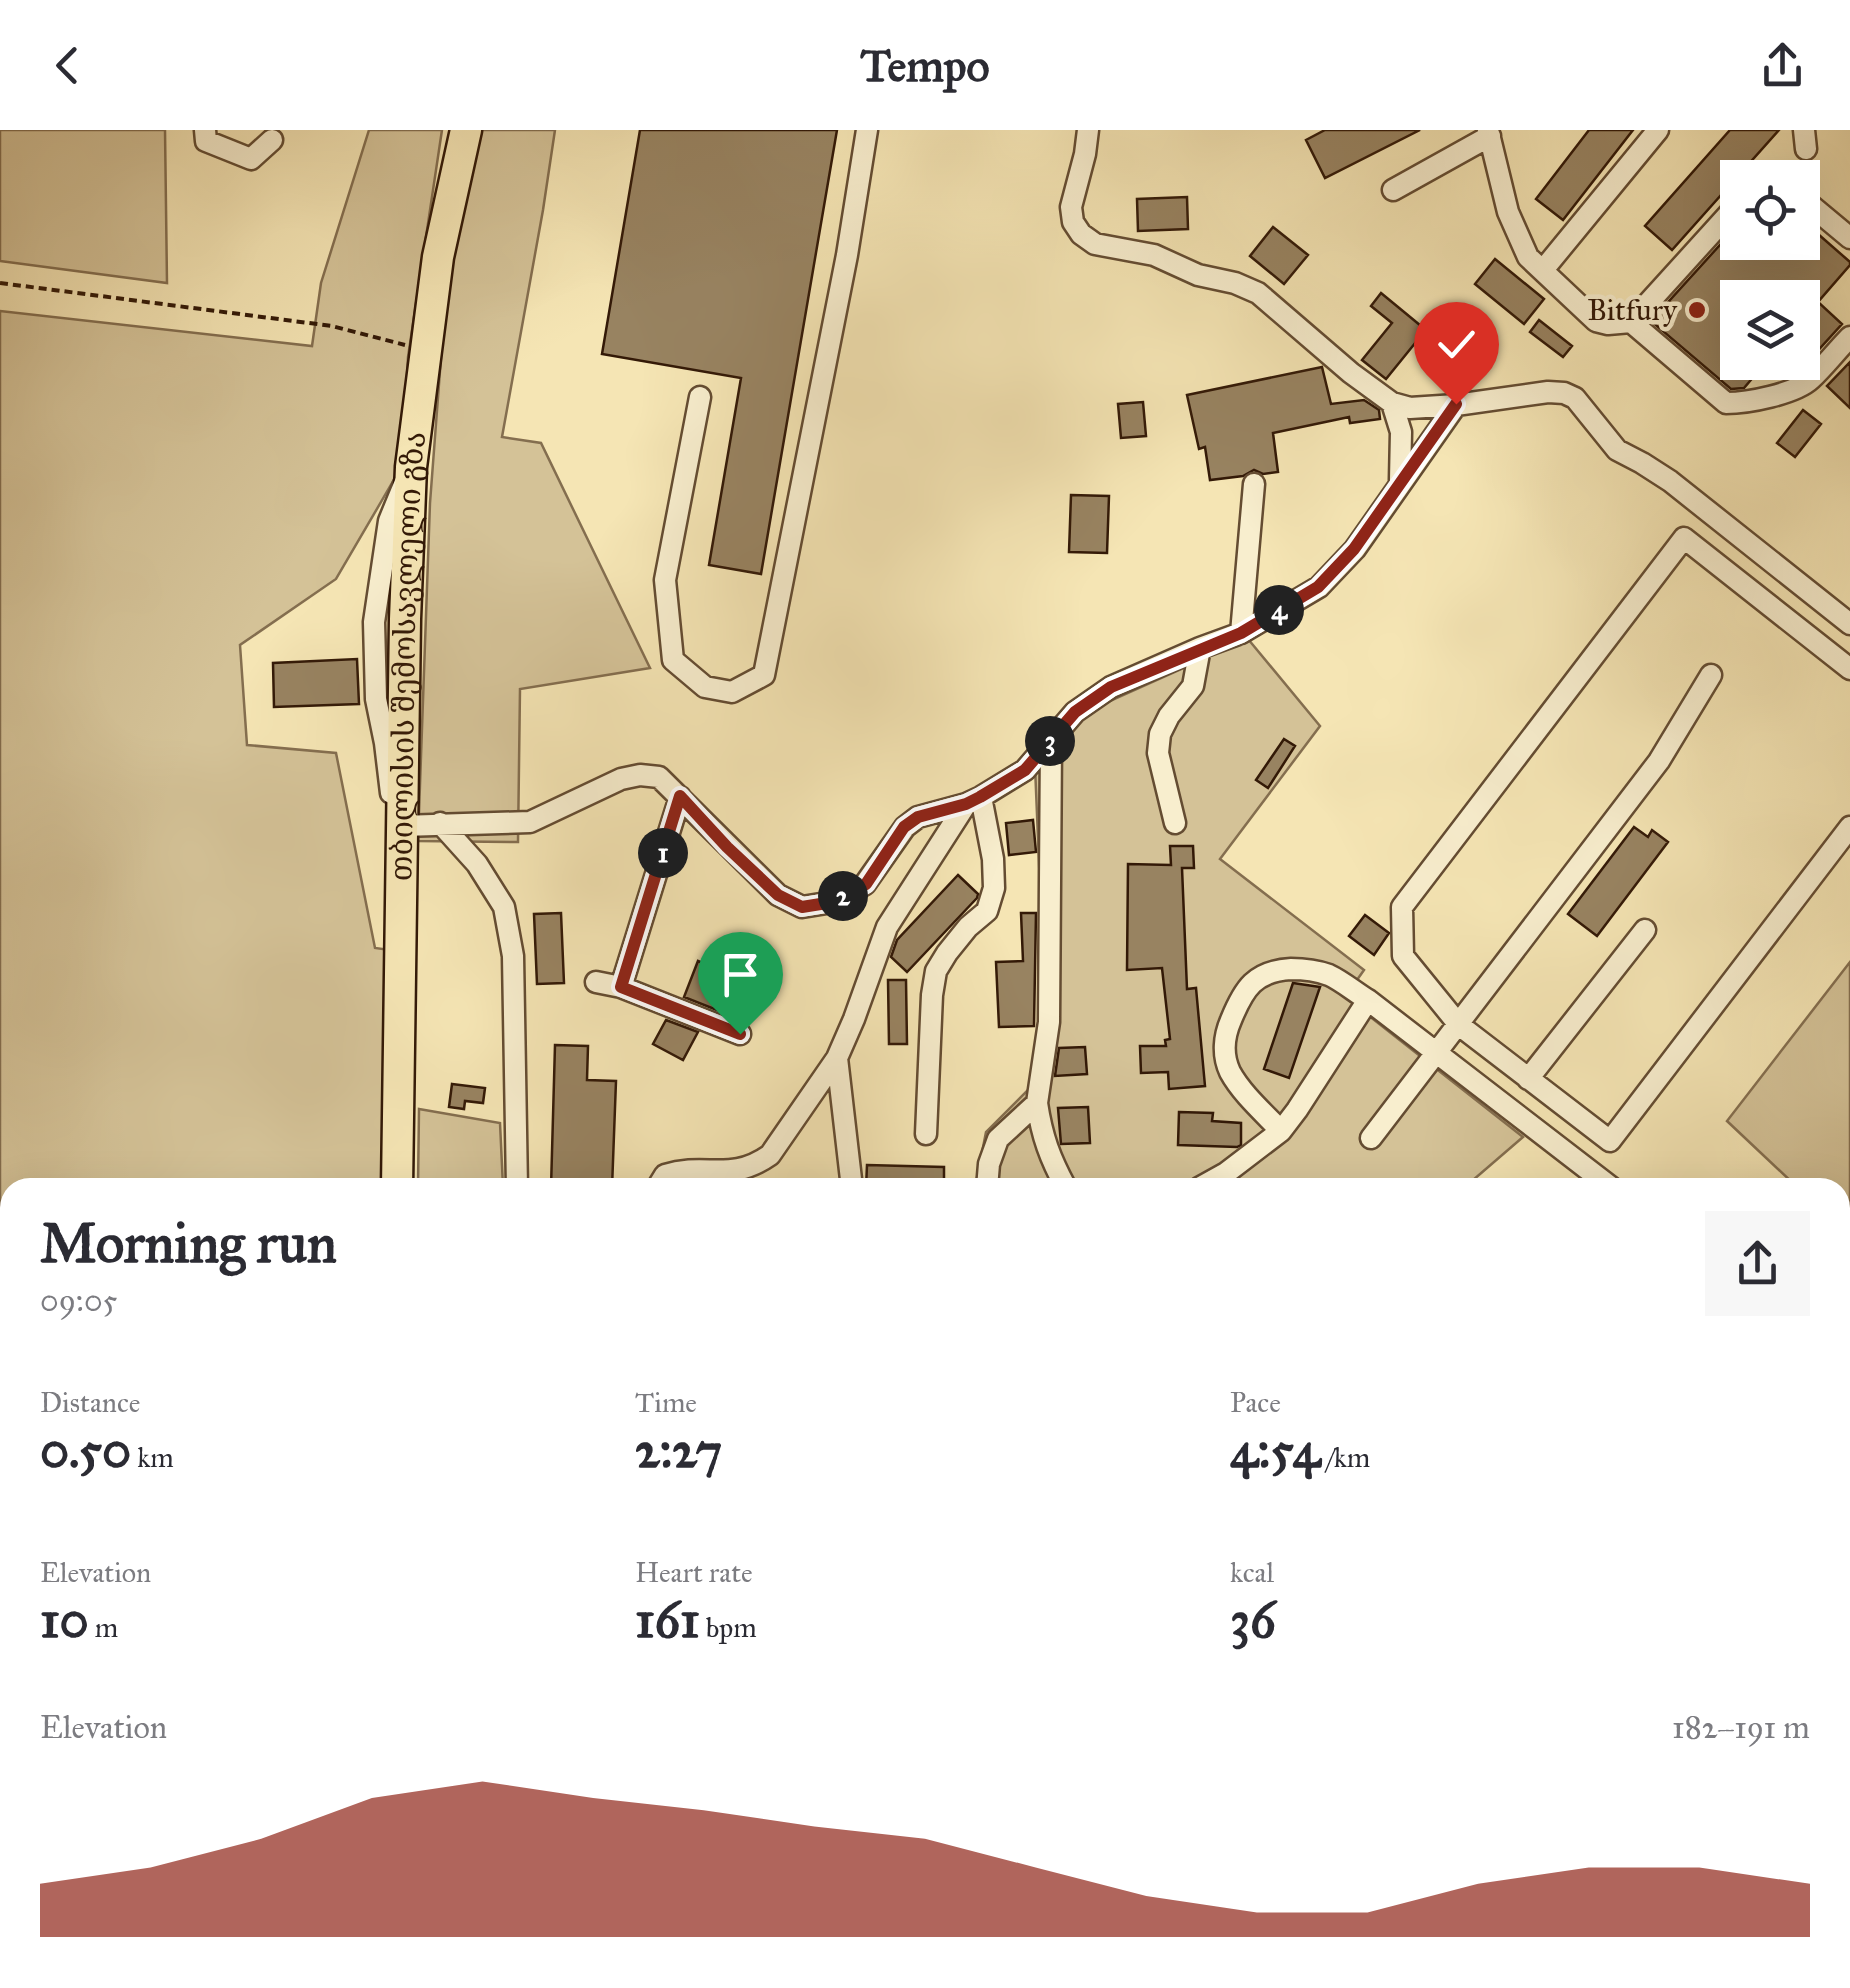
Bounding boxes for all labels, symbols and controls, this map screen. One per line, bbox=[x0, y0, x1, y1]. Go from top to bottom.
icon: back bbox=[40, 38, 95, 93]
text: Tempo bbox=[860, 38, 990, 93]
icon: share bbox=[1755, 38, 1810, 93]
map controls bbox=[1720, 160, 1820, 380]
button: locate bbox=[1720, 160, 1820, 260]
button: layers bbox=[1720, 280, 1820, 380]
place label: Bitfury bbox=[1587, 292, 1678, 328]
marker: Bitfury bbox=[1686, 299, 1708, 321]
pin bbox=[1414, 302, 1499, 405]
icon: check bbox=[1429, 317, 1484, 372]
street label: თბილისის შემოსავლელი გზა bbox=[383, 429, 433, 881]
pin: 4 bbox=[1254, 585, 1304, 635]
text: 4 bbox=[1271, 592, 1287, 627]
pin: 3 bbox=[1025, 716, 1075, 766]
text: 3 bbox=[1044, 723, 1056, 758]
pin: 1 bbox=[638, 828, 688, 878]
text: 1 bbox=[657, 835, 669, 870]
pin: 2 bbox=[818, 871, 868, 921]
text: 2 bbox=[836, 878, 850, 913]
pin bbox=[698, 932, 783, 1035]
icon: arrive bbox=[713, 947, 768, 1002]
text: Morning run bbox=[40, 1210, 337, 1277]
button: share bbox=[1705, 1211, 1810, 1316]
text: 09:05 bbox=[40, 1281, 117, 1320]
text: Distance bbox=[40, 1385, 140, 1420]
text: Time bbox=[635, 1385, 697, 1420]
text: Pace bbox=[1230, 1385, 1281, 1420]
text: 0.50 bbox=[40, 1420, 131, 1481]
text: 2:27 bbox=[635, 1420, 722, 1481]
text: 4:54 bbox=[1230, 1420, 1320, 1481]
text: km bbox=[131, 1440, 174, 1475]
text: /km bbox=[1320, 1440, 1370, 1475]
text: Elevation bbox=[40, 1555, 151, 1590]
text: Heart rate bbox=[635, 1555, 753, 1590]
text: kcal bbox=[1230, 1555, 1274, 1590]
text: 10 bbox=[40, 1590, 89, 1651]
text: 161 bbox=[635, 1590, 700, 1651]
text: 36 bbox=[1230, 1590, 1276, 1651]
text: m bbox=[89, 1610, 118, 1645]
text: bpm bbox=[700, 1610, 757, 1645]
text: Elevation bbox=[40, 1708, 167, 1747]
text: 182–191 m bbox=[1672, 1708, 1810, 1747]

